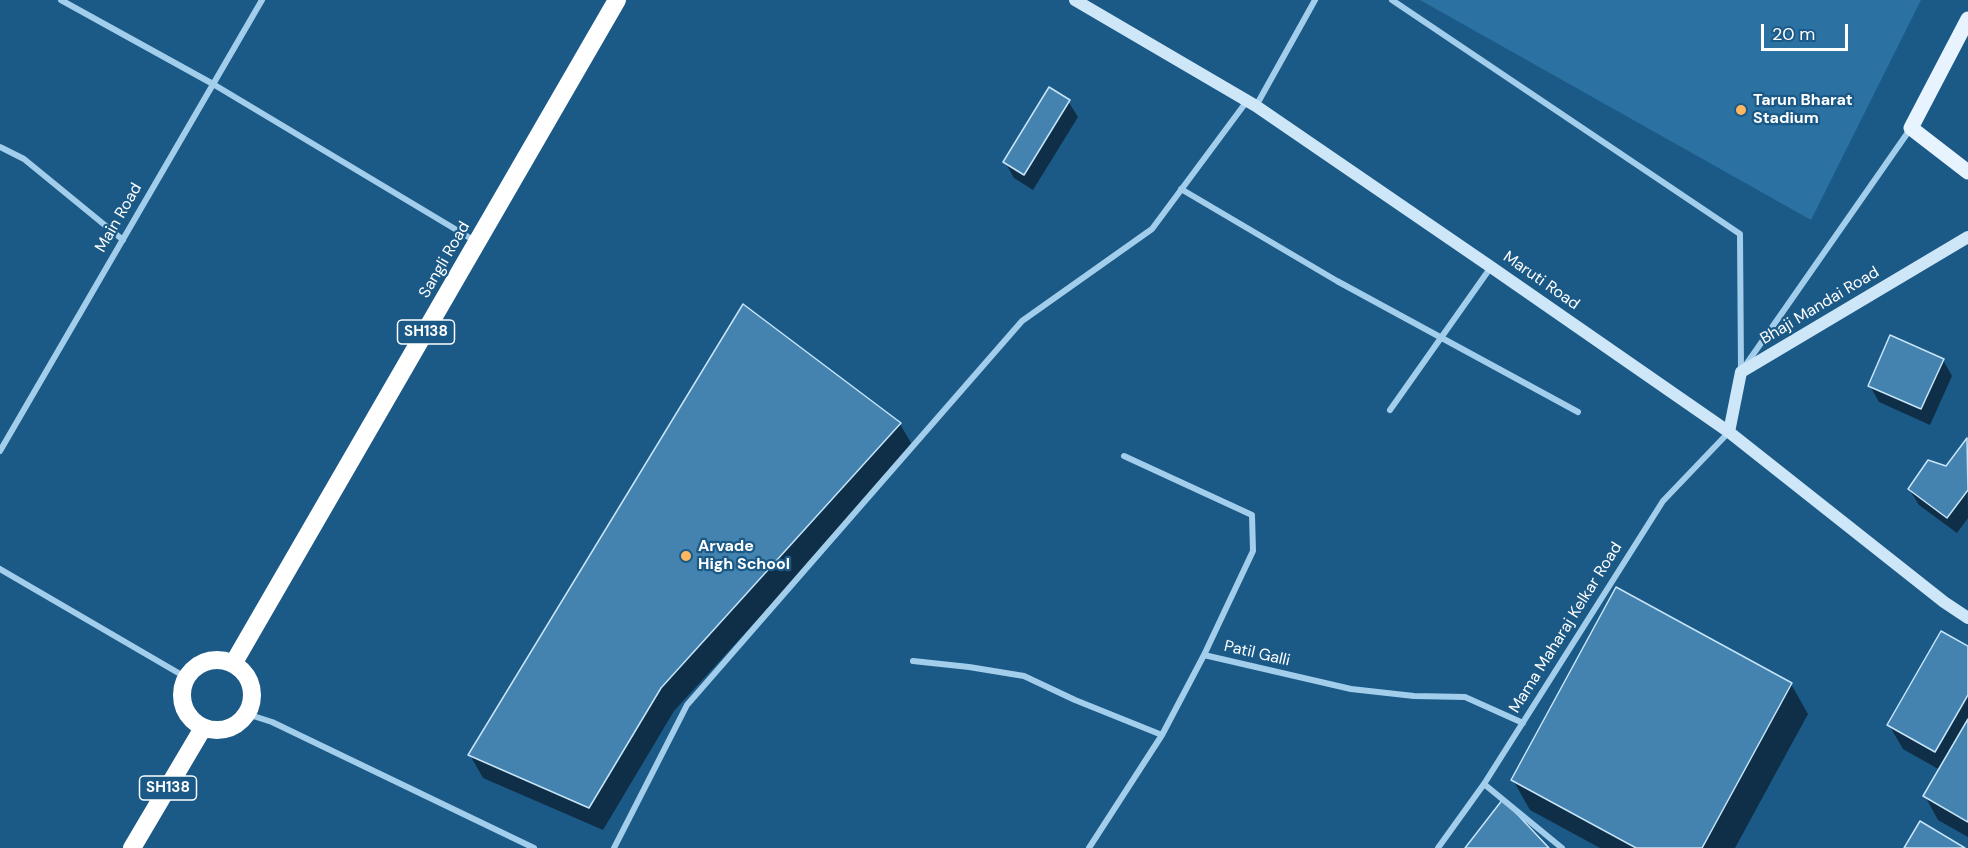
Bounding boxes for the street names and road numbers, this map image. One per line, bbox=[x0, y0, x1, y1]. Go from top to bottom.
street label: Main Road bbox=[92, 180, 146, 256]
street label: Sangli Road bbox=[415, 218, 475, 302]
street label: Maruti Road bbox=[1499, 248, 1583, 314]
street label: Bhaji Mandai Road bbox=[1757, 263, 1883, 349]
road number: SH138 bbox=[398, 320, 454, 344]
street label: Mama Maharaj Kelkar Road bbox=[1505, 539, 1627, 717]
street label: Patil Galli bbox=[1222, 637, 1292, 671]
road number: SH138 bbox=[140, 776, 196, 800]

